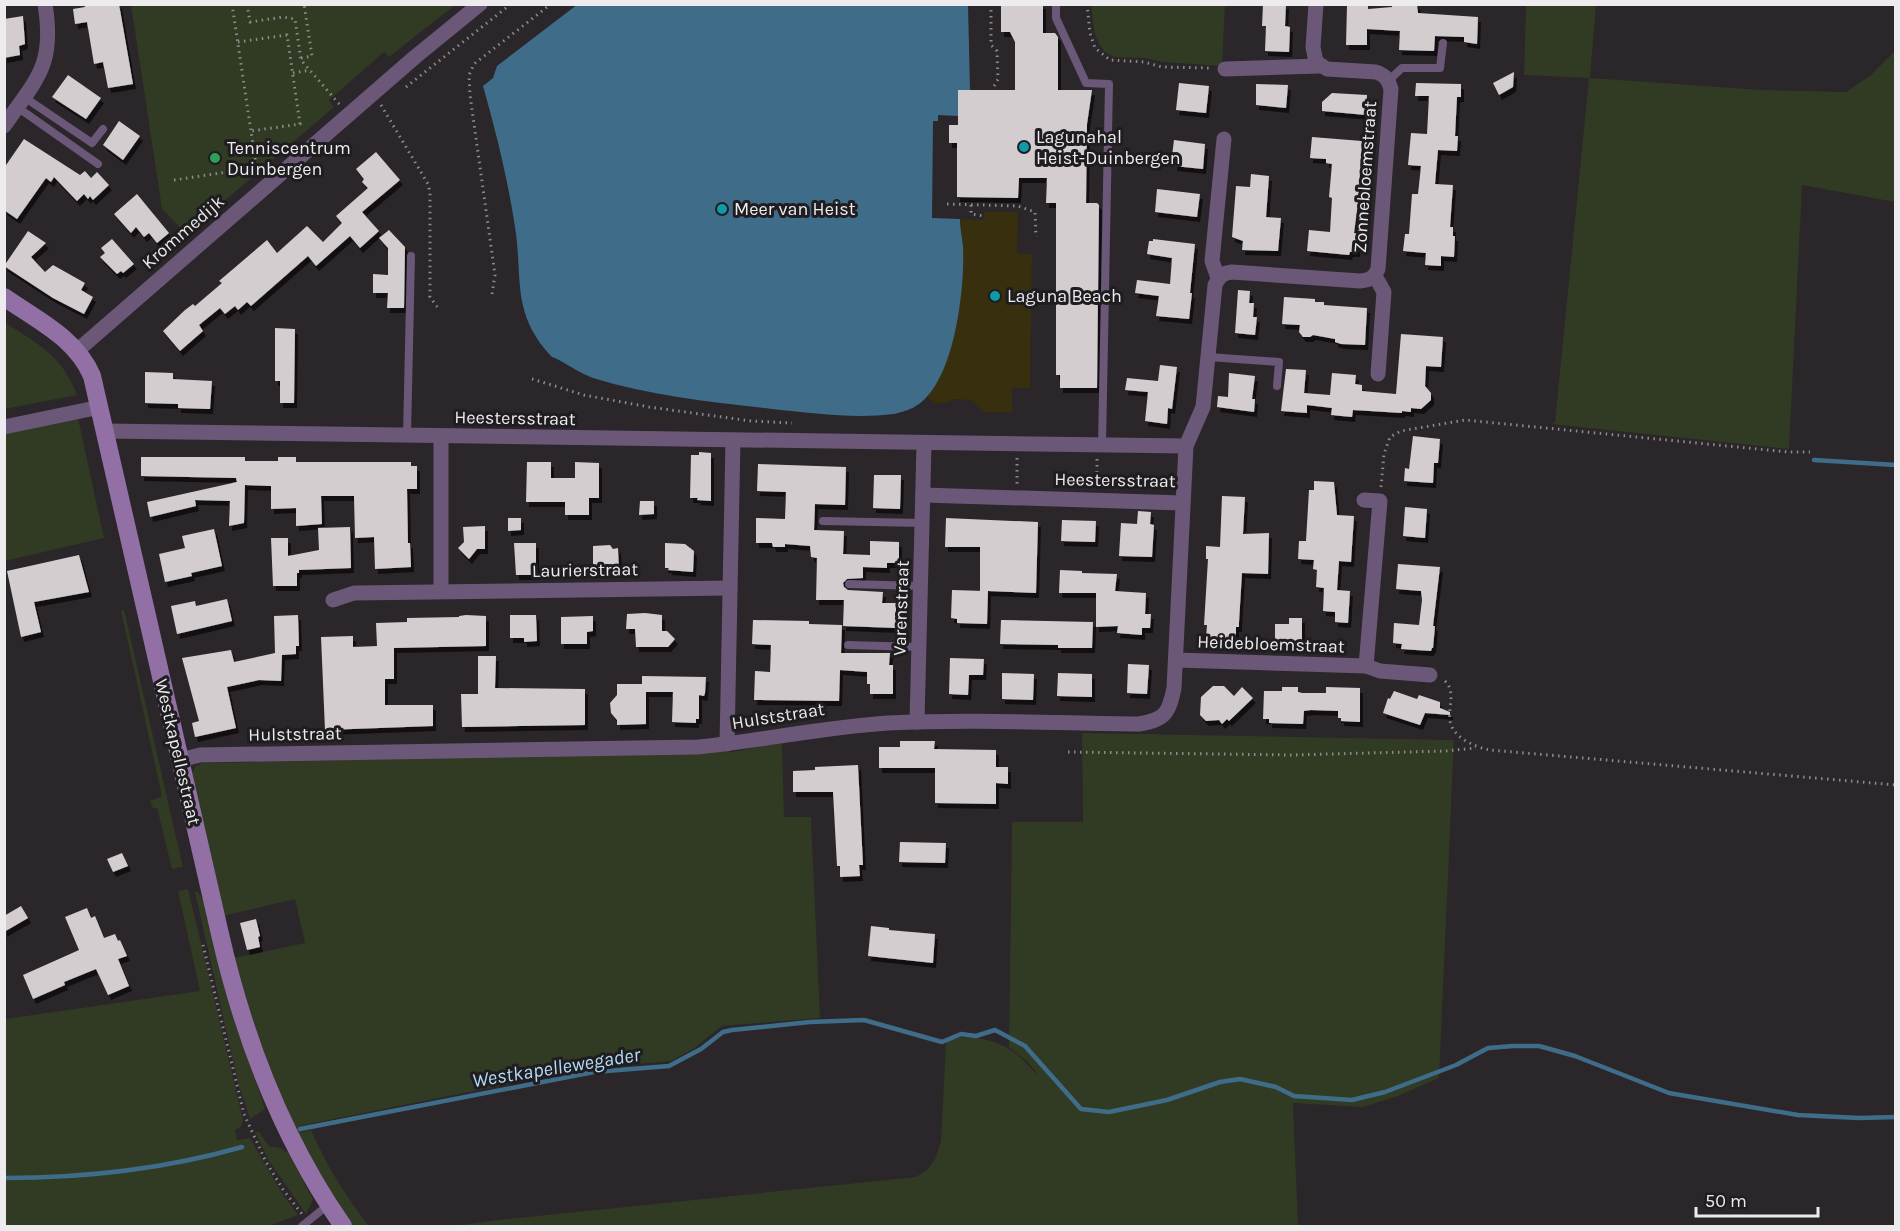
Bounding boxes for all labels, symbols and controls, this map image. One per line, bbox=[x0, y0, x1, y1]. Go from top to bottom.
street label: Zonnebloemstraat bbox=[1349, 100, 1381, 254]
place label: Lagunahal Heist-Duinbergen bbox=[1036, 126, 1181, 169]
place label: Tenniscentrum Duinbergen bbox=[227, 137, 351, 180]
marker: Lagunahal Heist-Duinbergen bbox=[1017, 140, 1031, 154]
marker: Tenniscentrum Duinbergen bbox=[208, 151, 222, 165]
street label: Krommedijk bbox=[137, 190, 229, 274]
place label: Meer van Heist bbox=[734, 198, 856, 220]
marker: Meer van Heist bbox=[715, 202, 729, 216]
place label: Laguna Beach bbox=[1007, 285, 1122, 307]
marker: Laguna Beach bbox=[988, 289, 1002, 303]
street label: Heestersstraat bbox=[454, 406, 576, 430]
street label: Heestersstraat bbox=[1054, 468, 1176, 492]
street label: Laurierstraat bbox=[532, 558, 638, 582]
street label: Varenstraat bbox=[888, 560, 914, 656]
street label: Heidebloemstraat bbox=[1197, 630, 1345, 658]
street label: Westkapellestraat bbox=[150, 677, 206, 828]
street label: Hulststraat bbox=[730, 698, 826, 734]
street label: Hulststraat bbox=[248, 722, 342, 746]
water label: Westkapellewegader bbox=[470, 1043, 643, 1092]
scale bar bbox=[1696, 1180, 1818, 1218]
text: 50 m bbox=[1705, 1190, 1747, 1212]

